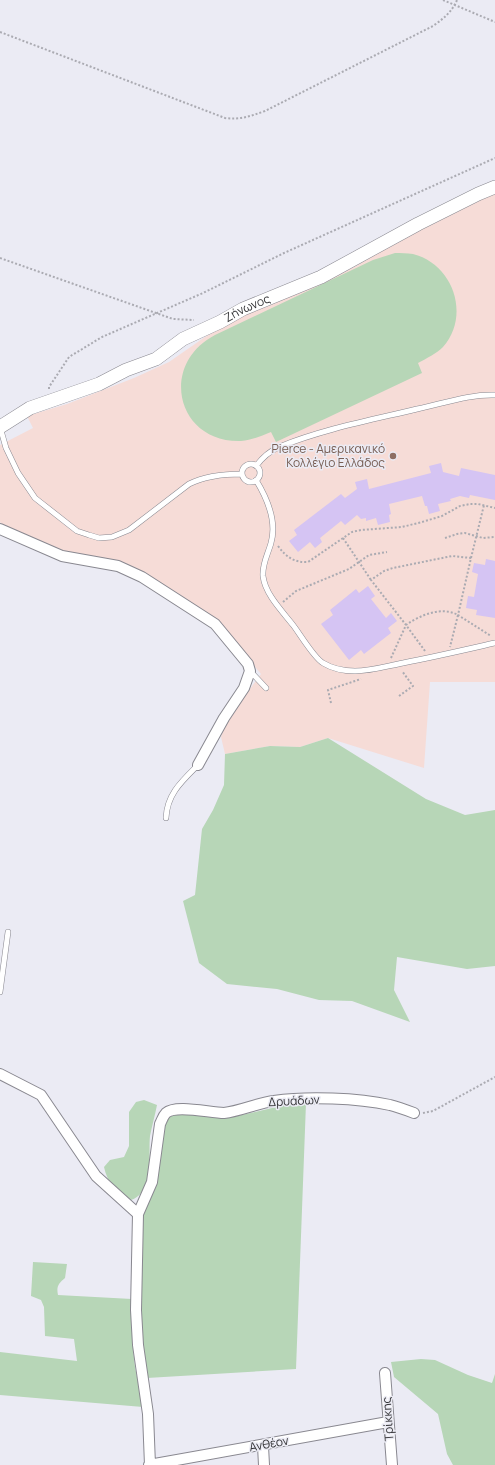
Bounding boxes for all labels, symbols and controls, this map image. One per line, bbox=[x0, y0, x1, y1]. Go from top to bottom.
street label: Ζήνωνος bbox=[221, 290, 273, 326]
place label: Pierce - Αμερικανικό Κολλέγιο Ελλάδος bbox=[272, 440, 385, 471]
marker: Pierce - Αμερικανικό Κολλέγιο Ελλάδος bbox=[388, 451, 398, 461]
street label: Δρυάδων bbox=[268, 1091, 320, 1110]
street label: Τρίκκης bbox=[377, 1396, 398, 1442]
street label: Ανθέον bbox=[248, 1432, 290, 1455]

